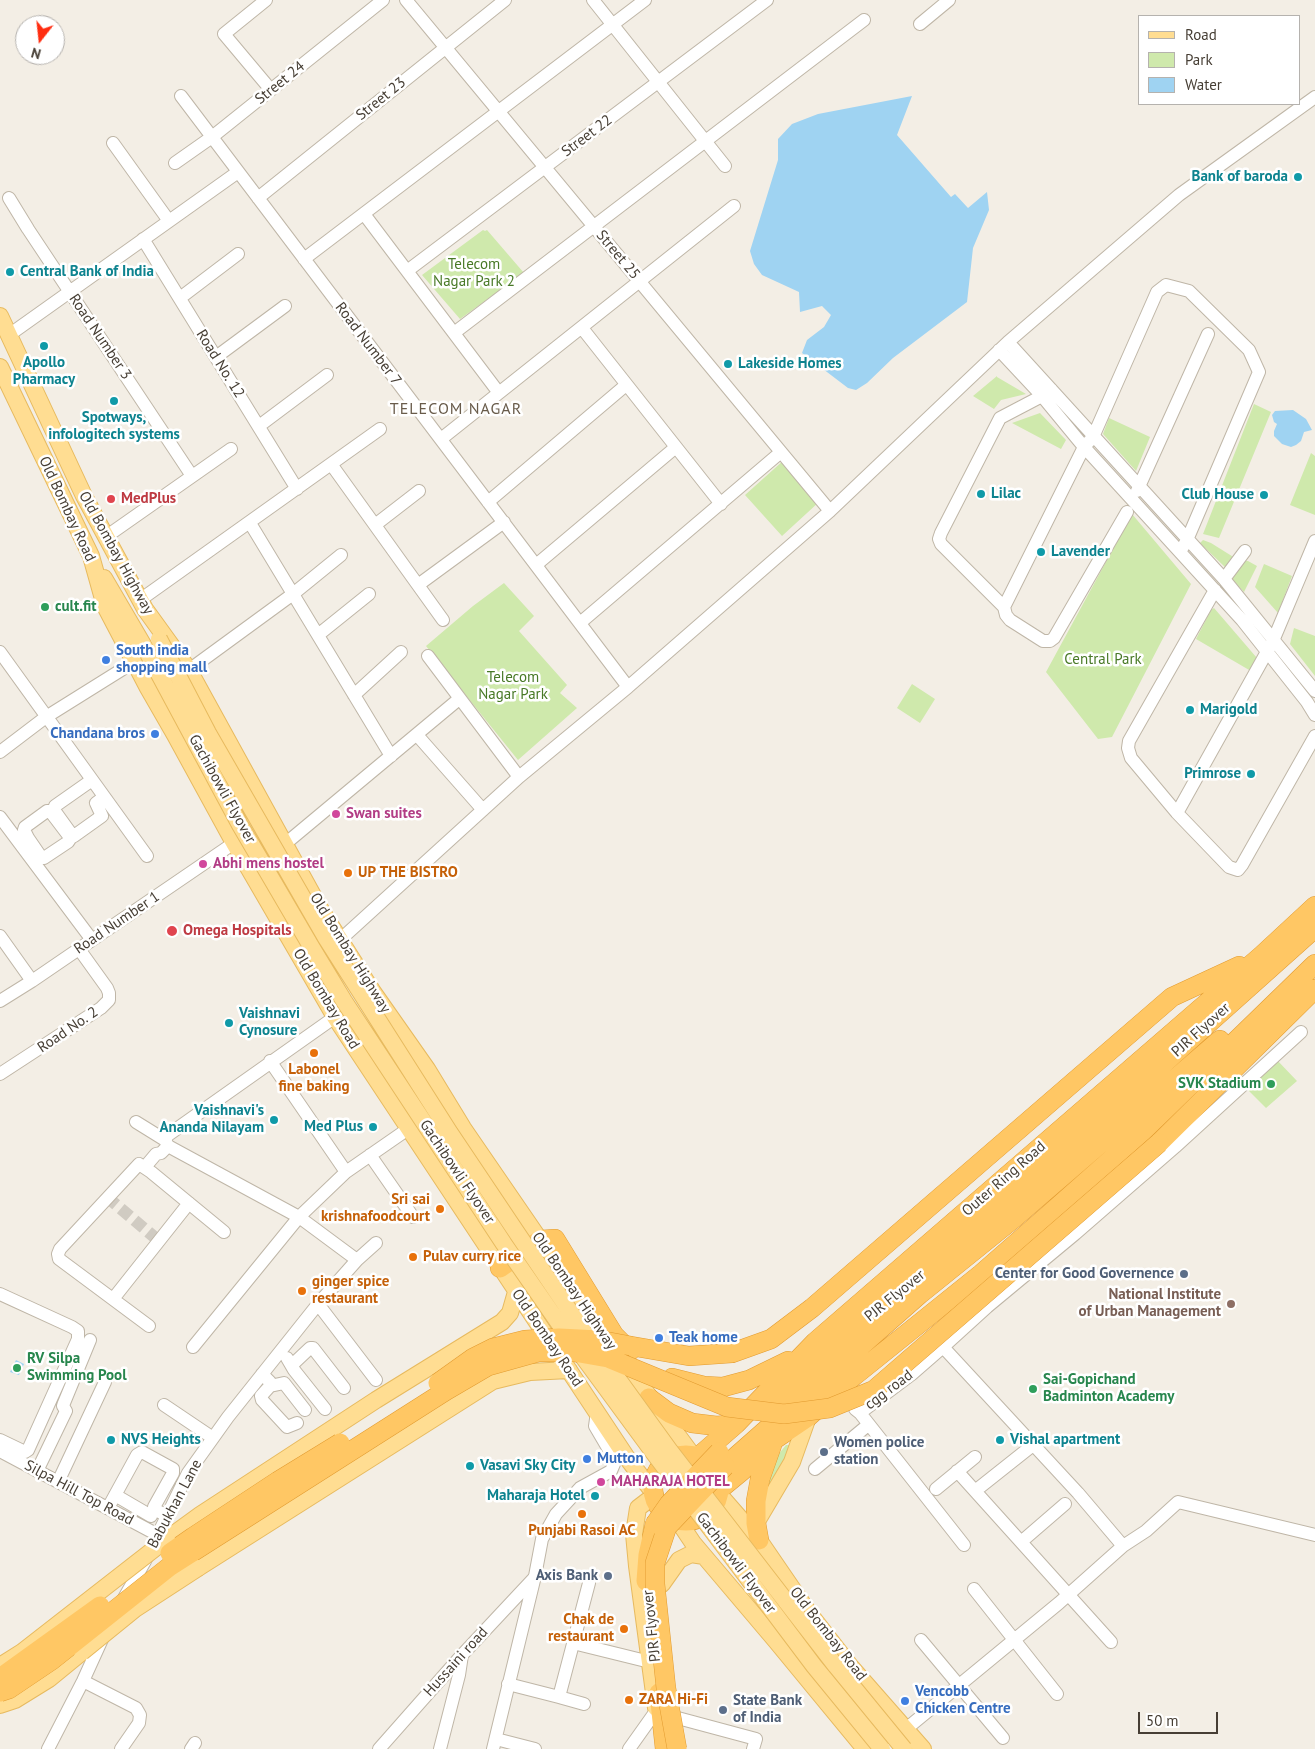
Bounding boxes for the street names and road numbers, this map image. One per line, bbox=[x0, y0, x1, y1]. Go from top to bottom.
street label: Street 24 bbox=[252, 58, 308, 108]
street label: Street 23 bbox=[353, 74, 409, 124]
street label: Street 22 bbox=[558, 111, 616, 161]
street label: Street 25 bbox=[592, 227, 644, 283]
street label: Road Number 3 bbox=[65, 291, 135, 383]
street label: Road Number 7 bbox=[331, 299, 405, 389]
street label: Road No. 12 bbox=[192, 326, 248, 402]
street label: Old Bombay Road bbox=[35, 454, 99, 564]
street label: Old Bombay Highway bbox=[75, 488, 157, 618]
street label: Gachibowli Flyover bbox=[185, 731, 259, 847]
street label: Road Number 1 bbox=[71, 888, 163, 958]
street label: Old Bombay Highway bbox=[306, 890, 394, 1016]
street label: Old Bombay Road bbox=[289, 946, 363, 1052]
street label: PJR Flyover bbox=[1168, 999, 1234, 1061]
street label: Road No. 2 bbox=[34, 1003, 102, 1057]
street label: Gachibowli Flyover bbox=[416, 1117, 498, 1227]
street label: Outer Ring Road bbox=[958, 1138, 1050, 1220]
street label: Old Bombay Highway bbox=[528, 1229, 620, 1353]
street label: PJR Flyover bbox=[861, 1266, 929, 1326]
street label: Old Bombay Road bbox=[508, 1286, 586, 1390]
street label: cgg road bbox=[862, 1366, 916, 1414]
street label: Babukhan Lane bbox=[144, 1456, 206, 1552]
street label: Silpa Hill Top Road bbox=[21, 1457, 137, 1529]
street label: Gachibowli Flyover bbox=[692, 1509, 780, 1617]
street label: Old Bombay Road bbox=[786, 1584, 870, 1684]
street label: PJR Flyover bbox=[639, 1589, 665, 1663]
street label: Hussaini road bbox=[420, 1624, 492, 1700]

